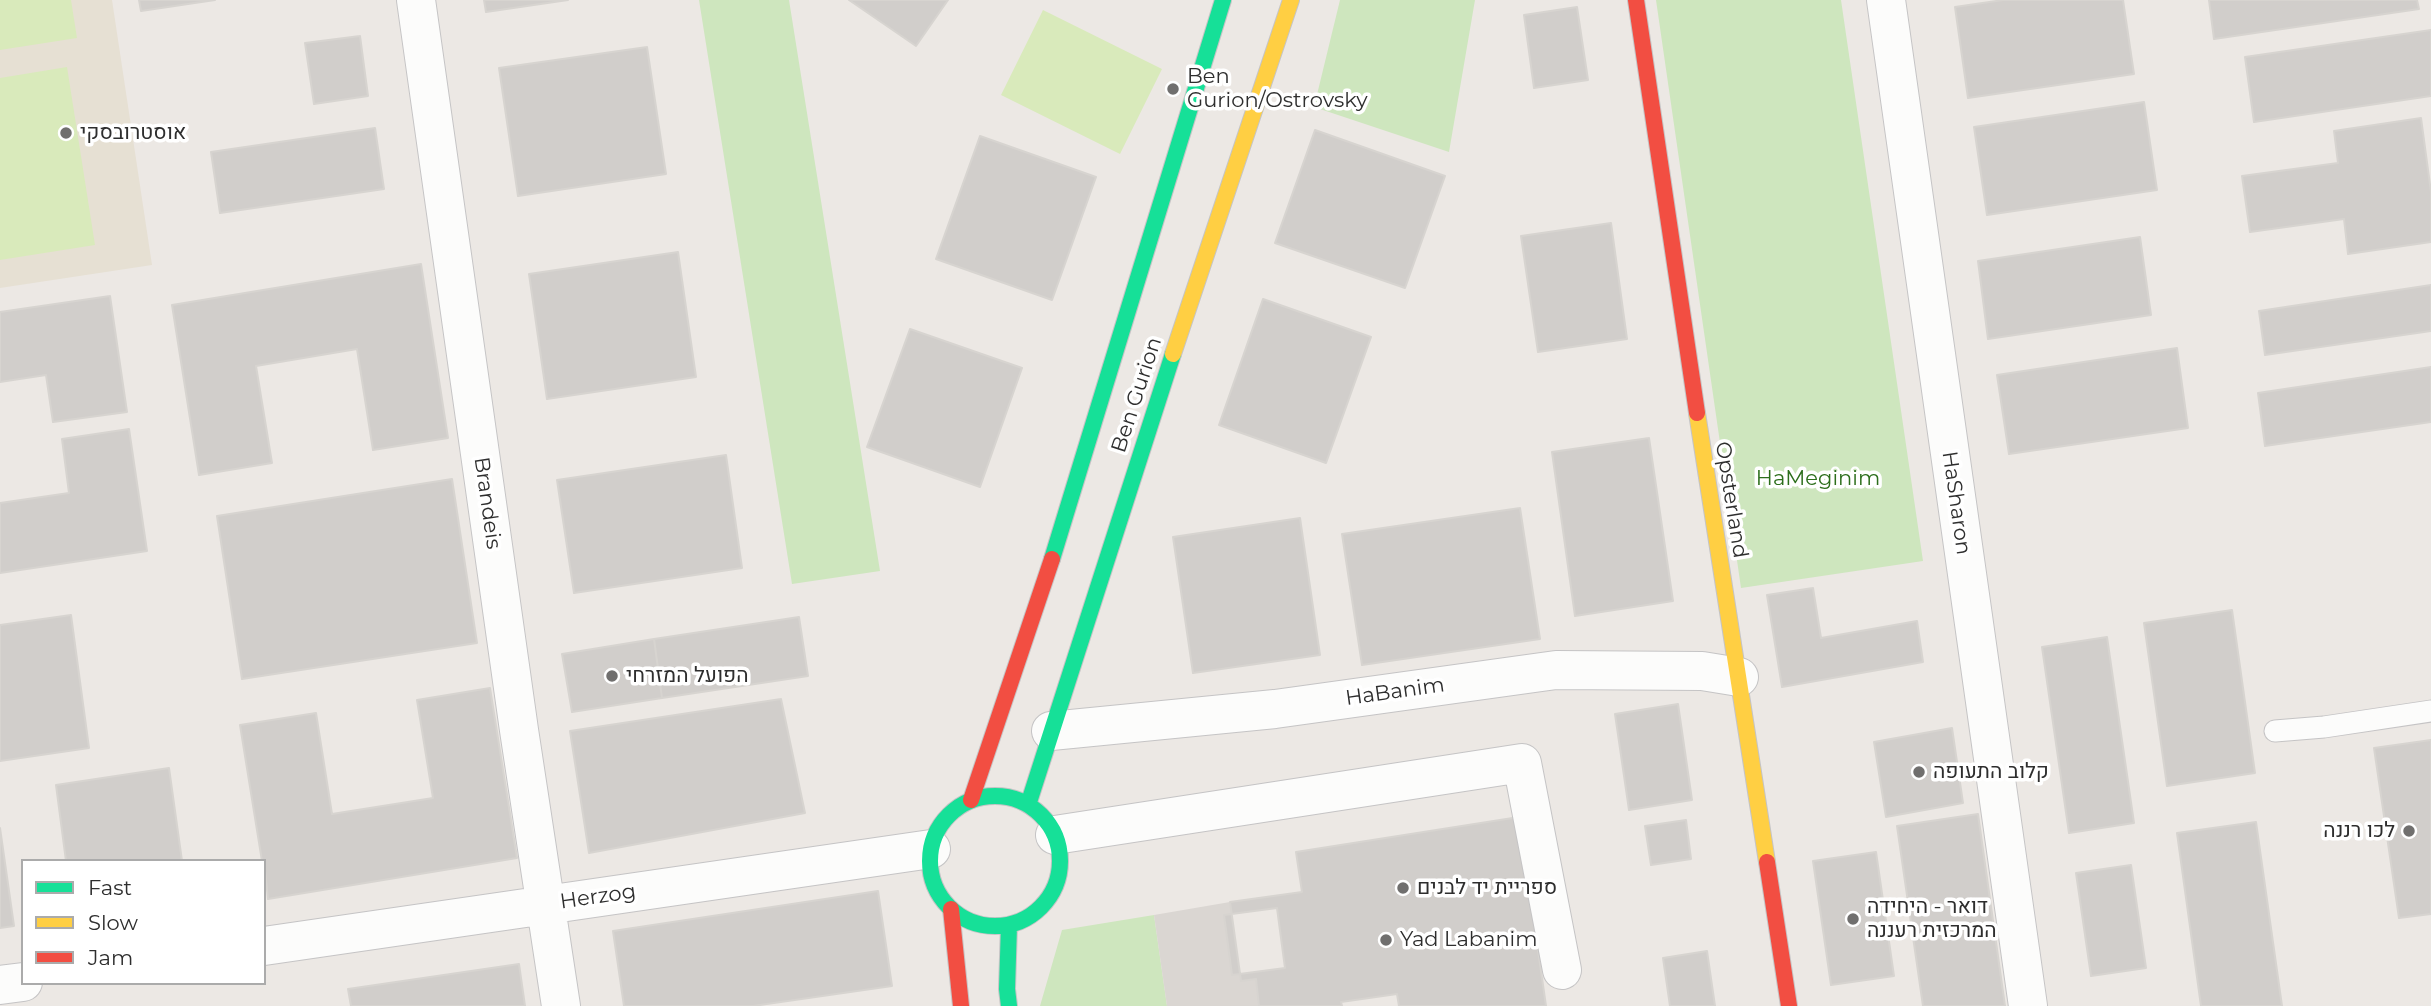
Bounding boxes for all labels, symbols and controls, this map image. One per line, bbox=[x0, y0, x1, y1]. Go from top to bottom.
place label: Ben Gurion/Ostrovsky bbox=[1187, 64, 1368, 114]
marker: Ben Gurion/Ostrovsky bbox=[1165, 81, 1181, 97]
place label: אוסטרובסקי bbox=[80, 120, 186, 146]
marker: אוסטרובסקי bbox=[58, 125, 74, 141]
street label: Ben Gurion bbox=[1107, 334, 1167, 456]
street label: Opsterland bbox=[1709, 440, 1753, 560]
street label: HaSharon bbox=[1936, 450, 1976, 556]
street label: Brandeis bbox=[468, 455, 506, 551]
park label: HaMeginim bbox=[1756, 466, 1880, 492]
place label: הפועל המזרחי bbox=[626, 663, 749, 689]
marker: הפועל המזרחי bbox=[604, 668, 620, 684]
street label: HaBanim bbox=[1344, 673, 1446, 711]
place label: קלוב התעופה bbox=[1933, 759, 2049, 785]
marker: קלוב התעופה bbox=[1911, 764, 1927, 780]
place label: לכו רננה bbox=[2323, 818, 2395, 844]
marker: לכו רננה bbox=[2401, 823, 2417, 839]
legend bbox=[21, 859, 266, 985]
text: Fast bbox=[88, 875, 132, 900]
place label: ספריית יד לבנים bbox=[1417, 875, 1557, 901]
street label: Herzog bbox=[558, 879, 638, 915]
marker: ספריית יד לבנים bbox=[1395, 880, 1411, 896]
place label: דואר - היחידה המרכזית רעננה bbox=[1867, 894, 1997, 944]
text: Slow bbox=[88, 910, 138, 935]
marker: דואר - היחידה המרכזית רעננה bbox=[1845, 911, 1861, 927]
place label: Yad Labanim bbox=[1400, 927, 1538, 953]
marker: Yad Labanim bbox=[1378, 932, 1394, 948]
text: Jam bbox=[88, 945, 133, 970]

